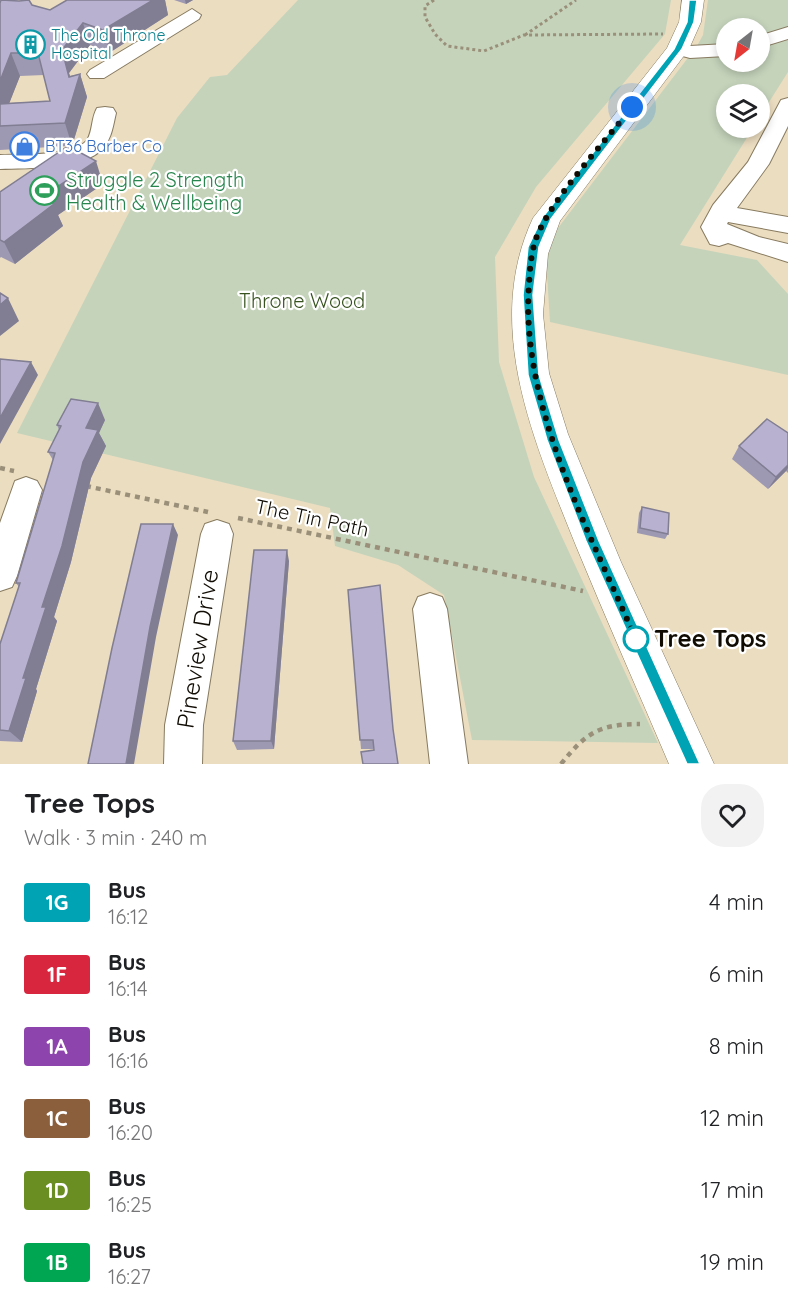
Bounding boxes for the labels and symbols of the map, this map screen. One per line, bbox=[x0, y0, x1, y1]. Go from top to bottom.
north arrow bbox=[716, 18, 770, 72]
place label: The Old Throne Hospital bbox=[51, 25, 166, 63]
building icon: The Old Throne Hospital bbox=[14, 28, 46, 60]
your location bbox=[617, 92, 647, 122]
shop icon: BT36 Barber Co bbox=[8, 130, 40, 162]
place label: BT36 Barber Co bbox=[45, 136, 162, 156]
place label: Struggle 2 Strength Health & Wellbeing bbox=[66, 167, 244, 215]
sports icon: Struggle 2 Strength Health & Wellbeing bbox=[29, 175, 61, 207]
park label: Throne Wood bbox=[239, 288, 365, 313]
street label: The Tin Path bbox=[253, 493, 371, 542]
street label: Pineview Drive bbox=[170, 567, 224, 730]
place label: Tree Tops bbox=[654, 623, 766, 653]
marker: Tree Tops bbox=[623, 626, 649, 652]

